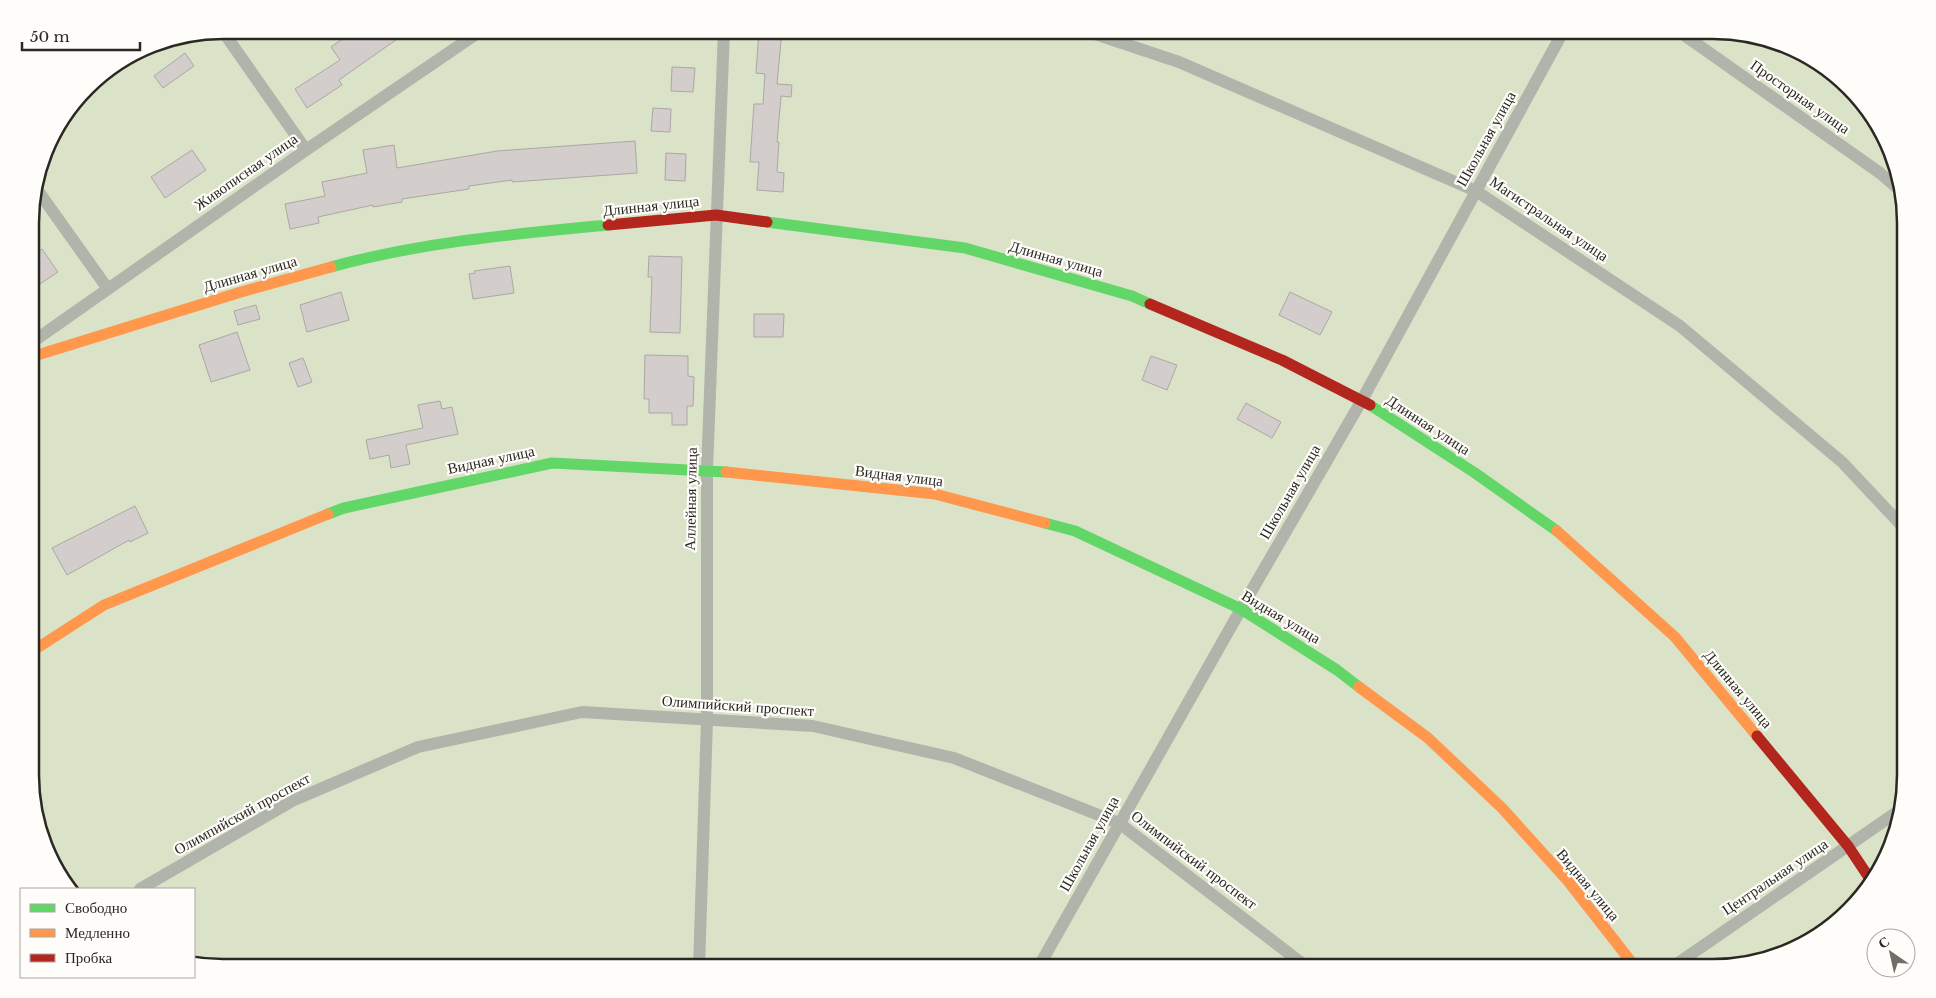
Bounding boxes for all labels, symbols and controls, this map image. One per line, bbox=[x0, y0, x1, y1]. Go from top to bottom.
scale bar bbox=[22, 20, 140, 52]
text: 50 m bbox=[30, 27, 70, 46]
street label: Просторная улица bbox=[1747, 55, 1854, 138]
street label: Школьная улица bbox=[1452, 87, 1520, 190]
street label: Живописная улица bbox=[190, 129, 301, 214]
street label: Магистральная улица bbox=[1486, 172, 1613, 266]
street label: Длинная улица bbox=[602, 191, 700, 220]
street label: Длинная улица bbox=[1007, 236, 1106, 281]
street label: Длинная улица bbox=[201, 251, 299, 296]
street label: Длинная улица bbox=[1383, 390, 1474, 459]
street label: Видная улица bbox=[446, 441, 537, 478]
street label: Школьная улица bbox=[1255, 441, 1325, 542]
street label: Аллейная улица bbox=[680, 447, 701, 551]
street label: Видная улица bbox=[854, 461, 945, 490]
street label: Видная улица bbox=[1238, 586, 1324, 648]
street label: Длинная улица bbox=[1700, 646, 1777, 732]
street label: Олимпийский проспект bbox=[661, 691, 815, 720]
street label: Олимпийский проспект bbox=[170, 768, 313, 859]
street label: Школьная улица bbox=[1055, 792, 1123, 895]
street label: Олимпийский проспект bbox=[1128, 806, 1261, 913]
street label: Центральная улица bbox=[1718, 834, 1832, 919]
street label: Видная улица bbox=[1553, 845, 1624, 925]
legend bbox=[20, 888, 195, 978]
text: Свободно bbox=[65, 898, 127, 917]
text: Медленно bbox=[65, 923, 130, 942]
north arrow bbox=[1866, 928, 1916, 978]
text: С bbox=[1875, 932, 1893, 953]
text: Пробка bbox=[65, 948, 113, 967]

